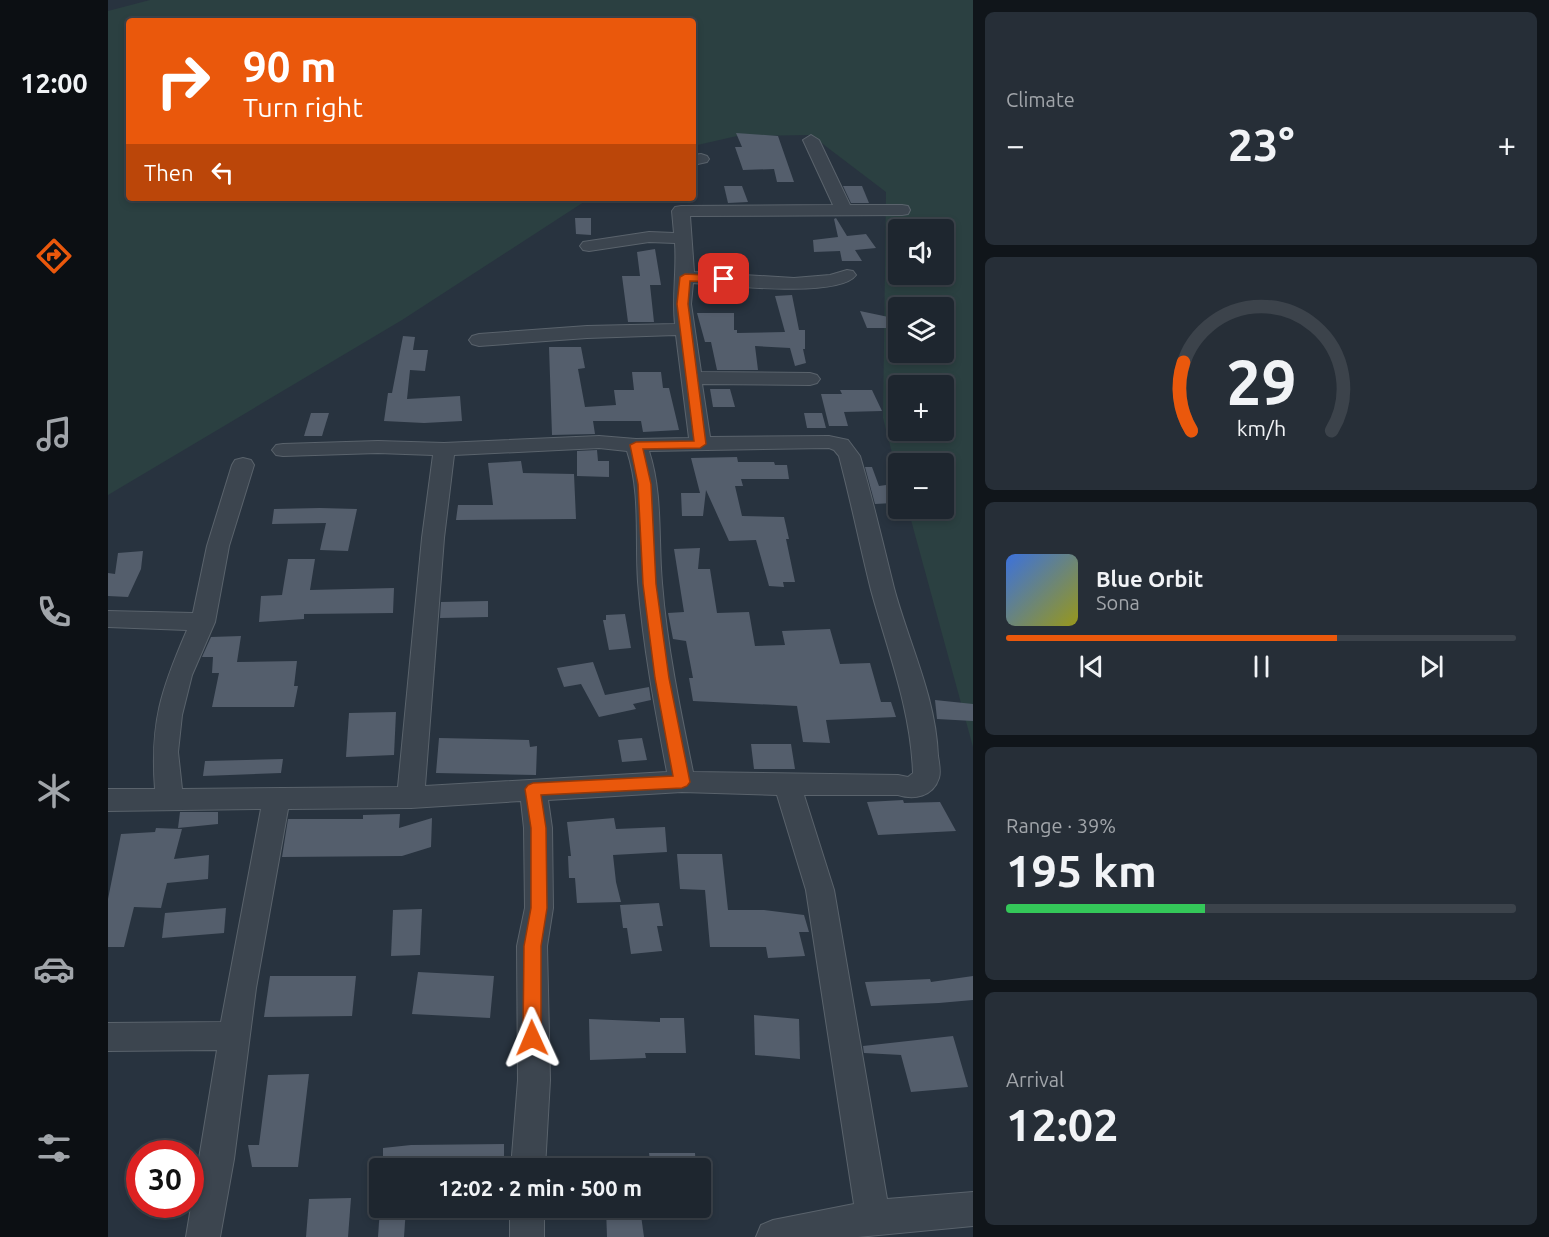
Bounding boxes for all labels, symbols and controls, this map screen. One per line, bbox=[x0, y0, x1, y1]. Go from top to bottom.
icon: right bbox=[144, 42, 222, 120]
text: 90 m bbox=[243, 43, 337, 90]
text: 12:00 bbox=[20, 68, 88, 98]
text: Climate bbox=[1006, 88, 1075, 111]
text: Turn right bbox=[243, 92, 363, 122]
text: 23° bbox=[1228, 119, 1294, 170]
text: − bbox=[1006, 126, 1025, 163]
text: + bbox=[1497, 126, 1516, 163]
icon: left bbox=[206, 156, 239, 189]
text: Then bbox=[144, 160, 194, 185]
map controls bbox=[888, 219, 954, 519]
button: sound bbox=[888, 219, 954, 285]
icon: directions bbox=[33, 235, 75, 277]
pin bbox=[698, 253, 749, 304]
icon: arrive bbox=[707, 262, 740, 295]
button: layers bbox=[888, 297, 954, 363]
text: 29 bbox=[1226, 347, 1296, 417]
button: + bbox=[888, 375, 954, 441]
icon: music bbox=[33, 413, 75, 455]
text: km/h bbox=[1236, 416, 1286, 440]
button: − bbox=[888, 453, 954, 519]
text: Blue Orbit bbox=[1096, 566, 1203, 591]
icon: phone bbox=[33, 591, 75, 633]
text: Sona bbox=[1096, 591, 1140, 614]
icon: previous bbox=[1075, 650, 1108, 683]
icon: pause bbox=[1245, 650, 1278, 683]
icon: next bbox=[1415, 650, 1448, 683]
icon: climate bbox=[33, 770, 75, 812]
text: Range · 39% bbox=[1006, 814, 1116, 837]
text: 195 km bbox=[1006, 845, 1157, 896]
icon: car bbox=[33, 948, 75, 990]
position arrow bbox=[500, 1006, 564, 1070]
text: Arrival bbox=[1006, 1068, 1064, 1091]
text: 12:02 bbox=[1006, 1099, 1119, 1150]
icon: filters bbox=[33, 1127, 75, 1169]
speed limit sign: 30 bbox=[126, 1140, 204, 1218]
text: 12:02 · 2 min · 500 m bbox=[438, 1175, 642, 1200]

